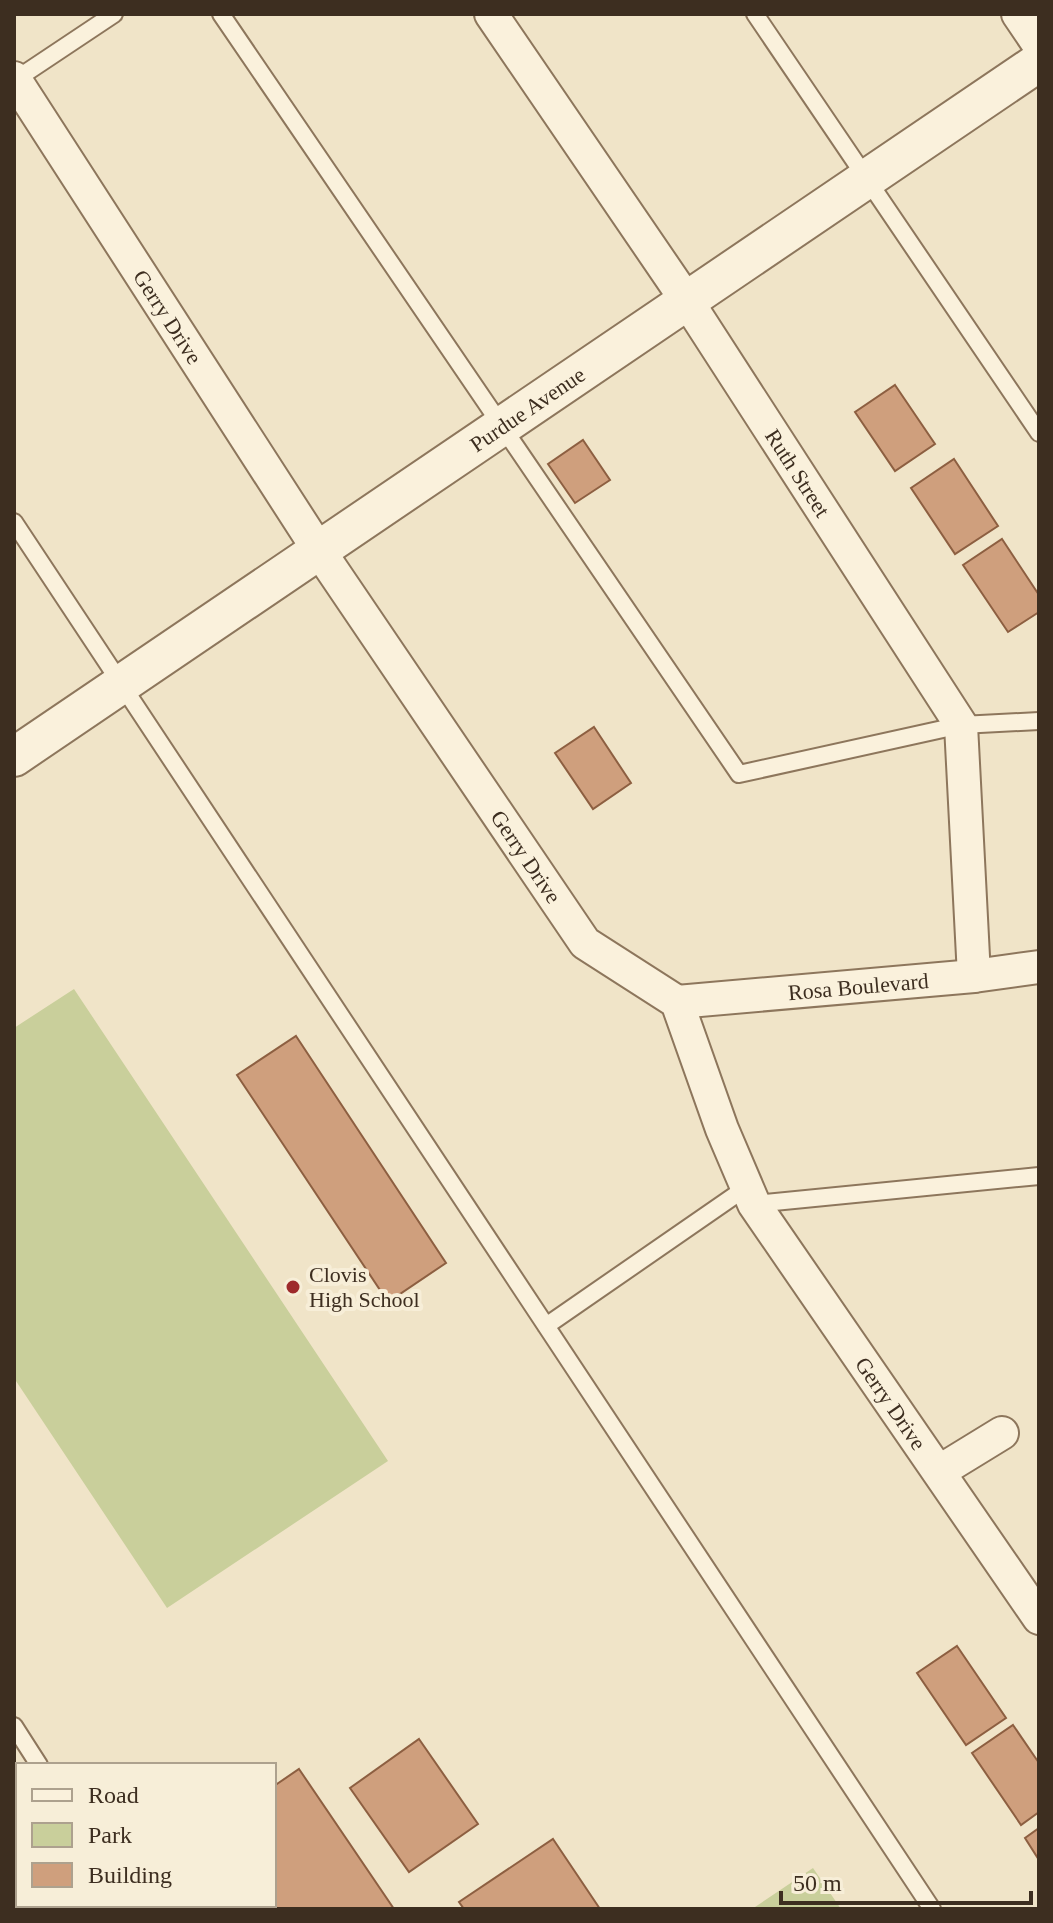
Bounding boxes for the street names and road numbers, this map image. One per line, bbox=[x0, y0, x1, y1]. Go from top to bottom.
street label: Gerry Drive bbox=[129, 265, 208, 368]
street label: Purdue Avenue bbox=[465, 361, 589, 457]
street label: Ruth Street bbox=[760, 424, 836, 521]
street label: Gerry Drive bbox=[486, 805, 567, 908]
street label: Rosa Boulevard bbox=[787, 968, 930, 1005]
street label: Gerry Drive bbox=[851, 1352, 932, 1454]

